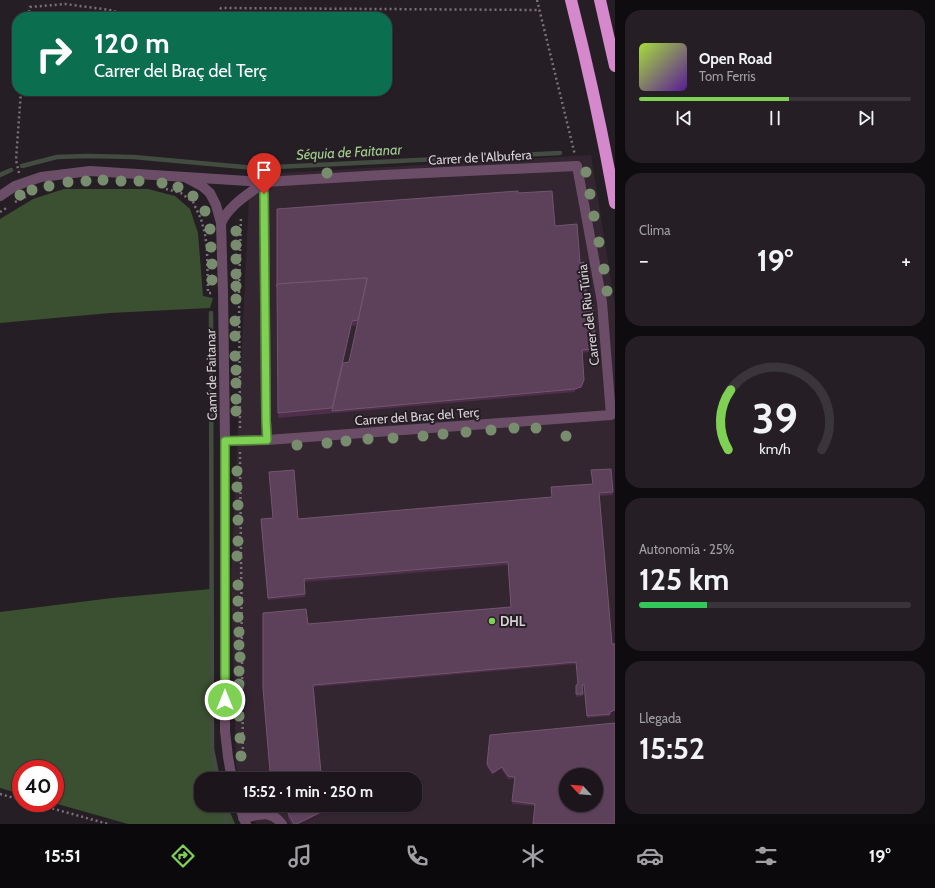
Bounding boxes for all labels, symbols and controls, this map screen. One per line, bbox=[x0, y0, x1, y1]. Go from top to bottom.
text: 120 m bbox=[94, 26, 170, 60]
icon: right bbox=[28, 28, 80, 80]
text: Open Road bbox=[699, 50, 772, 68]
text: Carrer del Braç del Terç bbox=[94, 60, 267, 82]
text: Tom Ferris bbox=[699, 68, 756, 84]
icon: previous bbox=[673, 107, 695, 129]
icon: pause bbox=[764, 107, 786, 129]
icon: next bbox=[855, 107, 877, 129]
water label: Séquia de Faitanar bbox=[296, 140, 403, 164]
street label: Carrer de l'Albufera bbox=[428, 146, 533, 168]
pin bbox=[247, 153, 281, 194]
icon: arrive bbox=[253, 159, 275, 181]
text: Clima bbox=[639, 222, 670, 238]
text: 19° bbox=[757, 242, 793, 279]
text: − bbox=[639, 247, 649, 274]
text: + bbox=[901, 247, 911, 274]
street label: Carrer del Riu Túria bbox=[574, 263, 602, 367]
street label: Camí de Faitanar bbox=[202, 328, 220, 421]
text: 39 bbox=[752, 393, 798, 443]
street label: Carrer del Braç del Terç bbox=[354, 404, 480, 428]
text: km/h bbox=[759, 440, 791, 458]
text: Autonomía · 25% bbox=[639, 541, 734, 557]
text: 125 km bbox=[639, 561, 729, 598]
place label: DHL bbox=[500, 613, 526, 629]
marker: DHL bbox=[487, 616, 497, 626]
position arrow bbox=[204, 679, 246, 721]
text: Llegada bbox=[639, 710, 681, 726]
text: 15:52 bbox=[639, 730, 705, 767]
speed limit sign: 40 bbox=[12, 760, 64, 812]
north arrow bbox=[559, 768, 603, 812]
map controls bbox=[559, 768, 603, 812]
text: 15:52 · 1 min · 250 m bbox=[243, 783, 373, 801]
icon: directions bbox=[169, 842, 197, 870]
icon: music bbox=[286, 842, 314, 870]
icon: phone bbox=[403, 842, 431, 870]
icon: climate bbox=[519, 842, 547, 870]
icon: car bbox=[636, 842, 664, 870]
icon: filters bbox=[752, 842, 780, 870]
text: 15:51 bbox=[44, 845, 81, 867]
text: 19° bbox=[869, 845, 891, 867]

